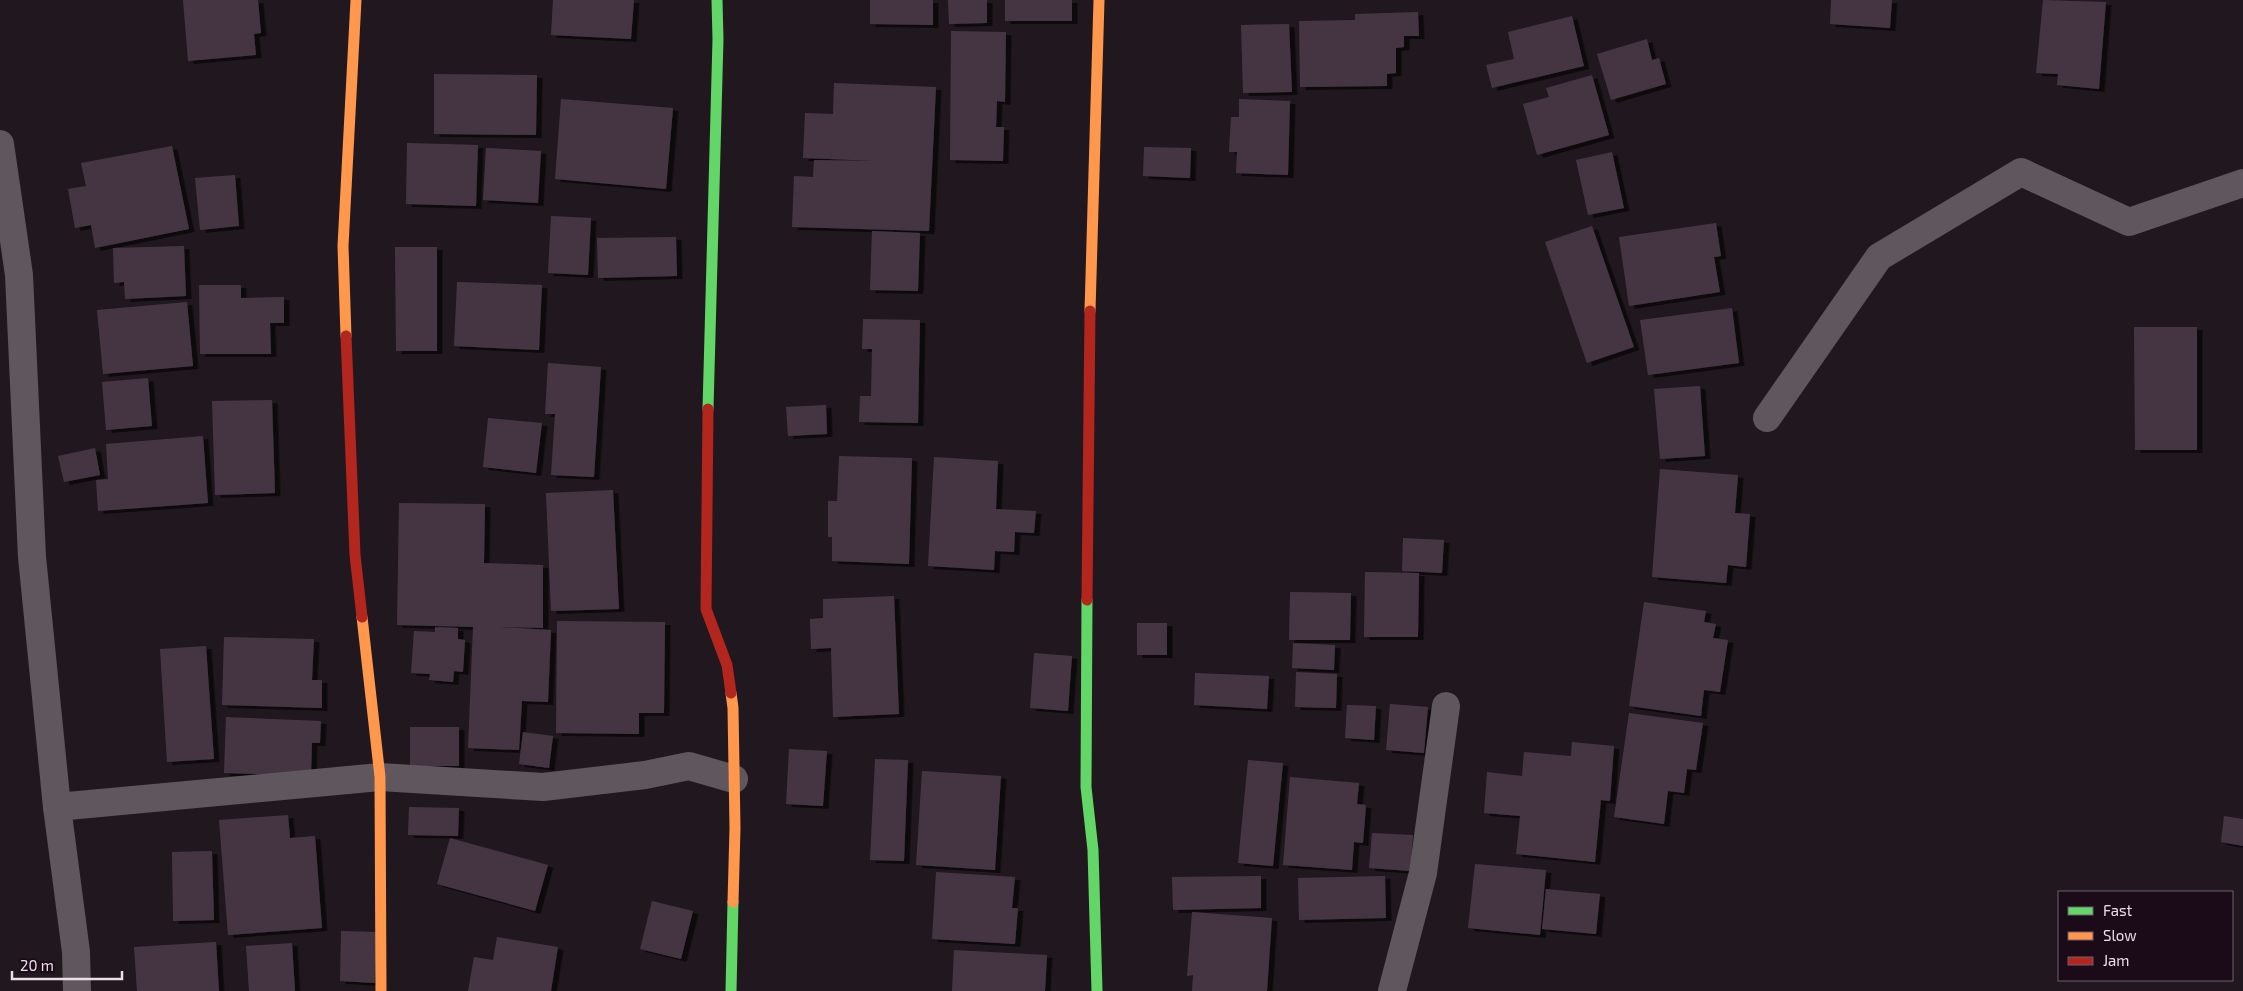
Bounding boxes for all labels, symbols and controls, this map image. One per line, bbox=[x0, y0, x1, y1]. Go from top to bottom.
legend bbox=[2058, 891, 2233, 981]
text: Fast bbox=[2103, 901, 2133, 919]
text: Slow bbox=[2103, 926, 2137, 944]
scale bar bbox=[12, 948, 122, 980]
text: Jam bbox=[2103, 951, 2129, 969]
text: 20 m bbox=[20, 956, 54, 974]

